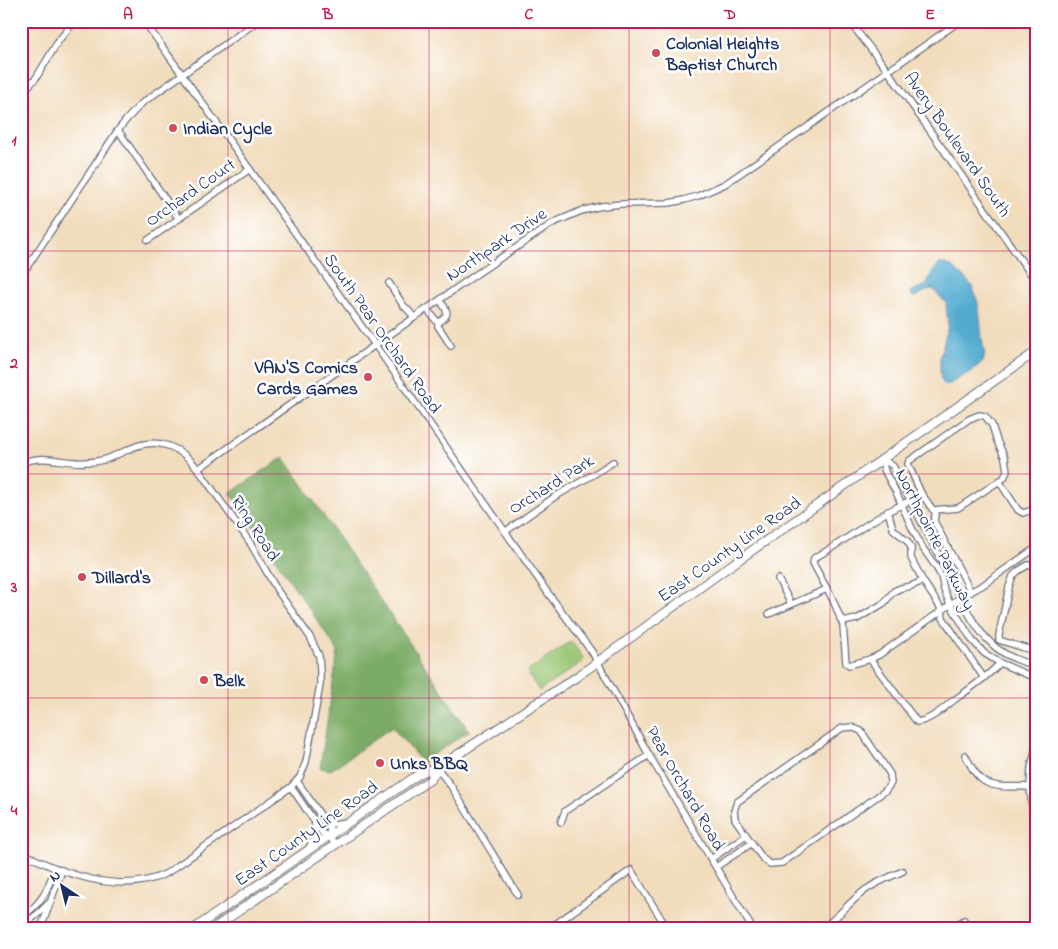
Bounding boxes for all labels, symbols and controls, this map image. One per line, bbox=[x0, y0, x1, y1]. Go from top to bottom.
text: A bbox=[123, 3, 133, 27]
text: B bbox=[322, 3, 334, 27]
text: C bbox=[525, 3, 534, 27]
text: D bbox=[723, 3, 736, 27]
text: E bbox=[925, 3, 935, 27]
place label: Colonial Heights Baptist Church bbox=[665, 32, 779, 79]
marker: Colonial Heights Baptist Church bbox=[650, 47, 662, 59]
street label: Avery Boulevard South bbox=[896, 67, 1016, 223]
place label: Indian Cycle bbox=[183, 117, 273, 144]
marker: Indian Cycle bbox=[167, 122, 179, 134]
text: 1 bbox=[11, 129, 17, 153]
street label: Orchard Court bbox=[141, 153, 242, 234]
street label: Northpark Drive bbox=[441, 202, 554, 289]
street label: South Pear Orchard Road bbox=[316, 249, 447, 420]
text: 2 bbox=[9, 352, 18, 376]
place label: VAN'S Comics Cards Games bbox=[254, 356, 358, 403]
marker: VAN'S Comics Cards Games bbox=[362, 371, 374, 383]
street label: Orchard Park bbox=[504, 449, 600, 522]
street label: Northpointe Parkway bbox=[887, 465, 981, 615]
street label: Ring Road bbox=[222, 491, 285, 568]
street label: East County Line Road bbox=[653, 491, 807, 610]
place label: Dillard's bbox=[91, 566, 151, 592]
marker: Dillard's bbox=[76, 571, 88, 583]
text: 3 bbox=[10, 576, 18, 600]
place label: Belk bbox=[213, 669, 246, 695]
marker: Belk bbox=[198, 674, 210, 686]
street label: Pear Orchard Road bbox=[638, 722, 731, 856]
place label: Unks BBQ bbox=[390, 752, 469, 778]
marker: Unks BBQ bbox=[374, 757, 386, 769]
street label: East County Line Road bbox=[230, 775, 384, 894]
text: 4 bbox=[10, 799, 18, 823]
north arrow bbox=[38, 862, 88, 912]
text: N bbox=[46, 865, 65, 888]

